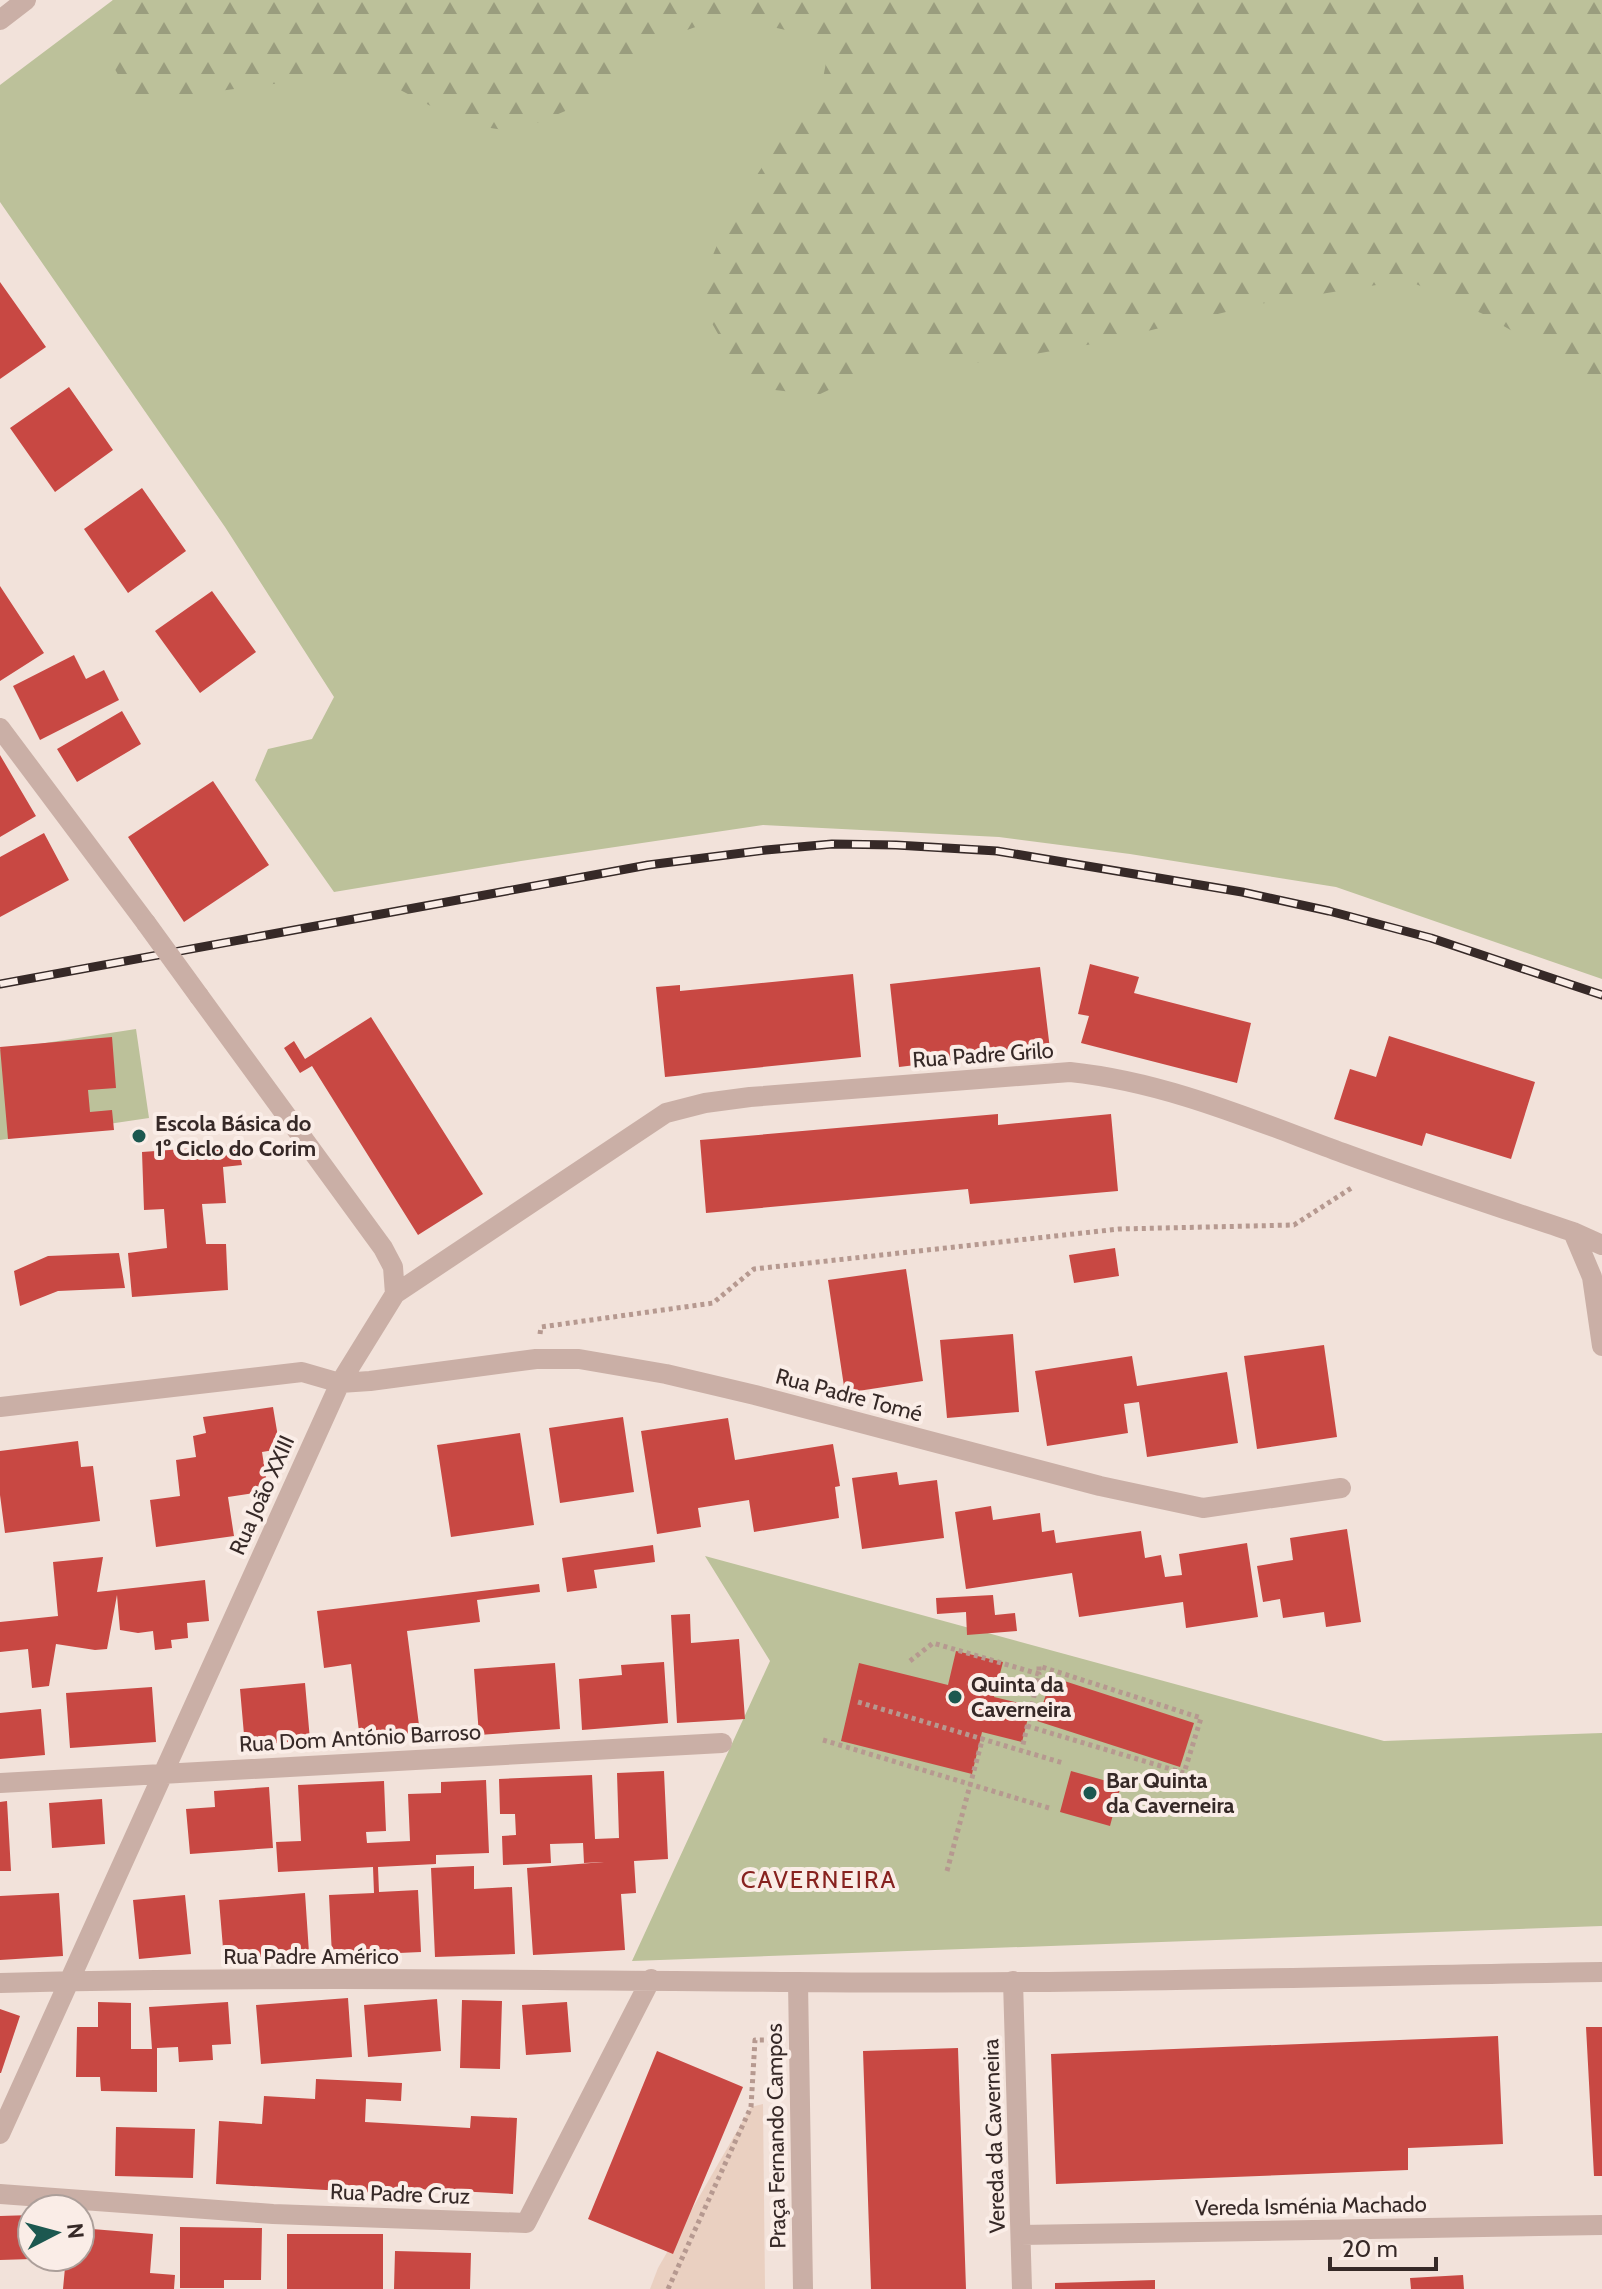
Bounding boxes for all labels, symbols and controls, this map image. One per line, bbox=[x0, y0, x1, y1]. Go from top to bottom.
street label: Rua Padre Grilo bbox=[912, 1037, 1054, 1073]
place label: Escola Básica do 1º Ciclo do Corim bbox=[155, 1110, 316, 1162]
marker: Escola Básica do 1º Ciclo do Corim bbox=[130, 1127, 148, 1145]
street label: Rua Padre Tomé bbox=[773, 1362, 925, 1428]
street label: Rua João XXIII bbox=[224, 1431, 300, 1559]
place label: Quinta da Caverneira bbox=[971, 1671, 1071, 1723]
marker: Quinta da Caverneira bbox=[946, 1688, 964, 1706]
street label: Rua Dom António Barroso bbox=[238, 1718, 482, 1758]
place label: Bar Quinta da Caverneira bbox=[1106, 1767, 1235, 1819]
marker: Bar Quinta da Caverneira bbox=[1081, 1784, 1099, 1802]
district label: CAVERNEIRA bbox=[741, 1865, 897, 1894]
street label: Rua Padre Américo bbox=[223, 1943, 399, 1970]
street label: Praça Fernando Campos bbox=[761, 2023, 791, 2249]
street label: Vereda da Caverneira bbox=[977, 2038, 1011, 2234]
street label: Rua Padre Cruz bbox=[329, 2178, 471, 2210]
street label: Vereda Isménia Machado bbox=[1195, 2190, 1427, 2222]
north arrow bbox=[16, 2193, 96, 2273]
scale bar bbox=[1330, 2221, 1436, 2271]
text: N bbox=[61, 2222, 90, 2240]
text: 20 m bbox=[1342, 2234, 1398, 2263]

